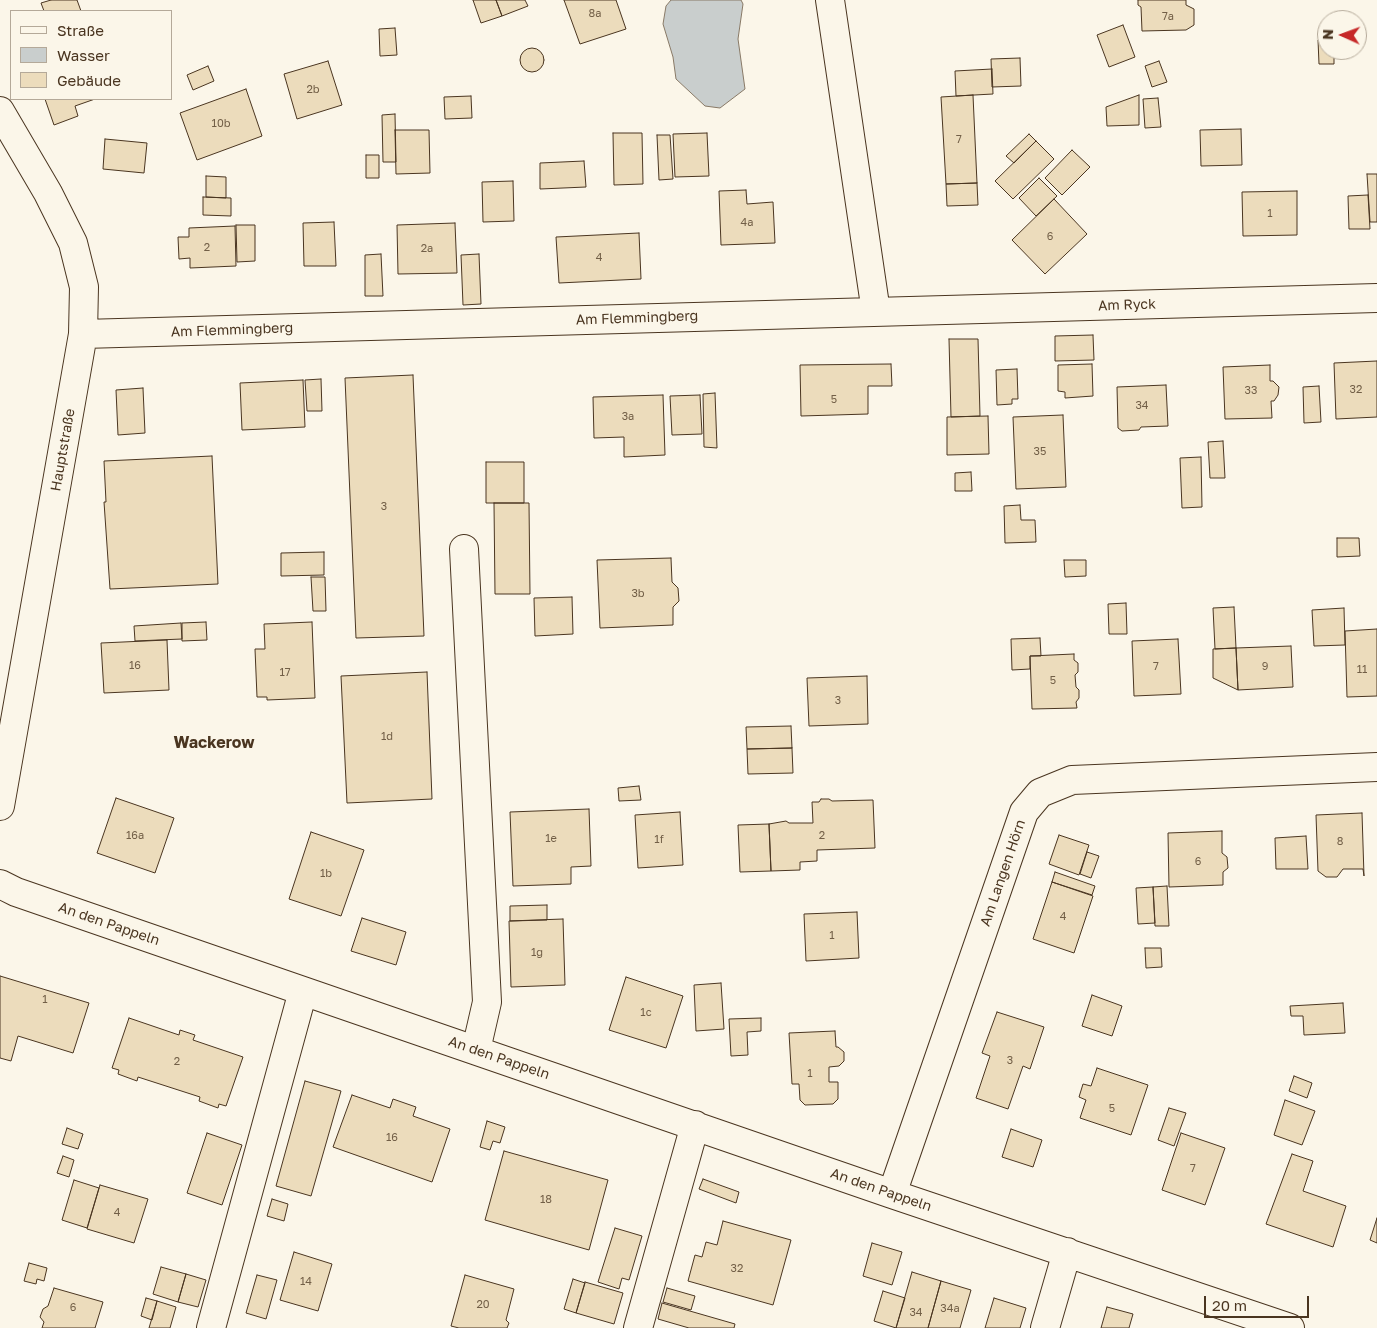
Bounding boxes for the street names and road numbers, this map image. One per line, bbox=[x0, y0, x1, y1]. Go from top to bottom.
street label: Am Ryck bbox=[1098, 296, 1156, 314]
street label: Am Flemmingberg bbox=[576, 307, 698, 329]
street label: Am Flemmingberg bbox=[171, 319, 293, 341]
street label: Hauptstraße bbox=[47, 407, 79, 493]
street label: Am Langen Hörn bbox=[977, 817, 1029, 929]
street label: An den Pappeln bbox=[56, 899, 162, 949]
street label: An den Pappeln bbox=[446, 1033, 552, 1083]
street label: An den Pappeln bbox=[828, 1165, 934, 1215]

